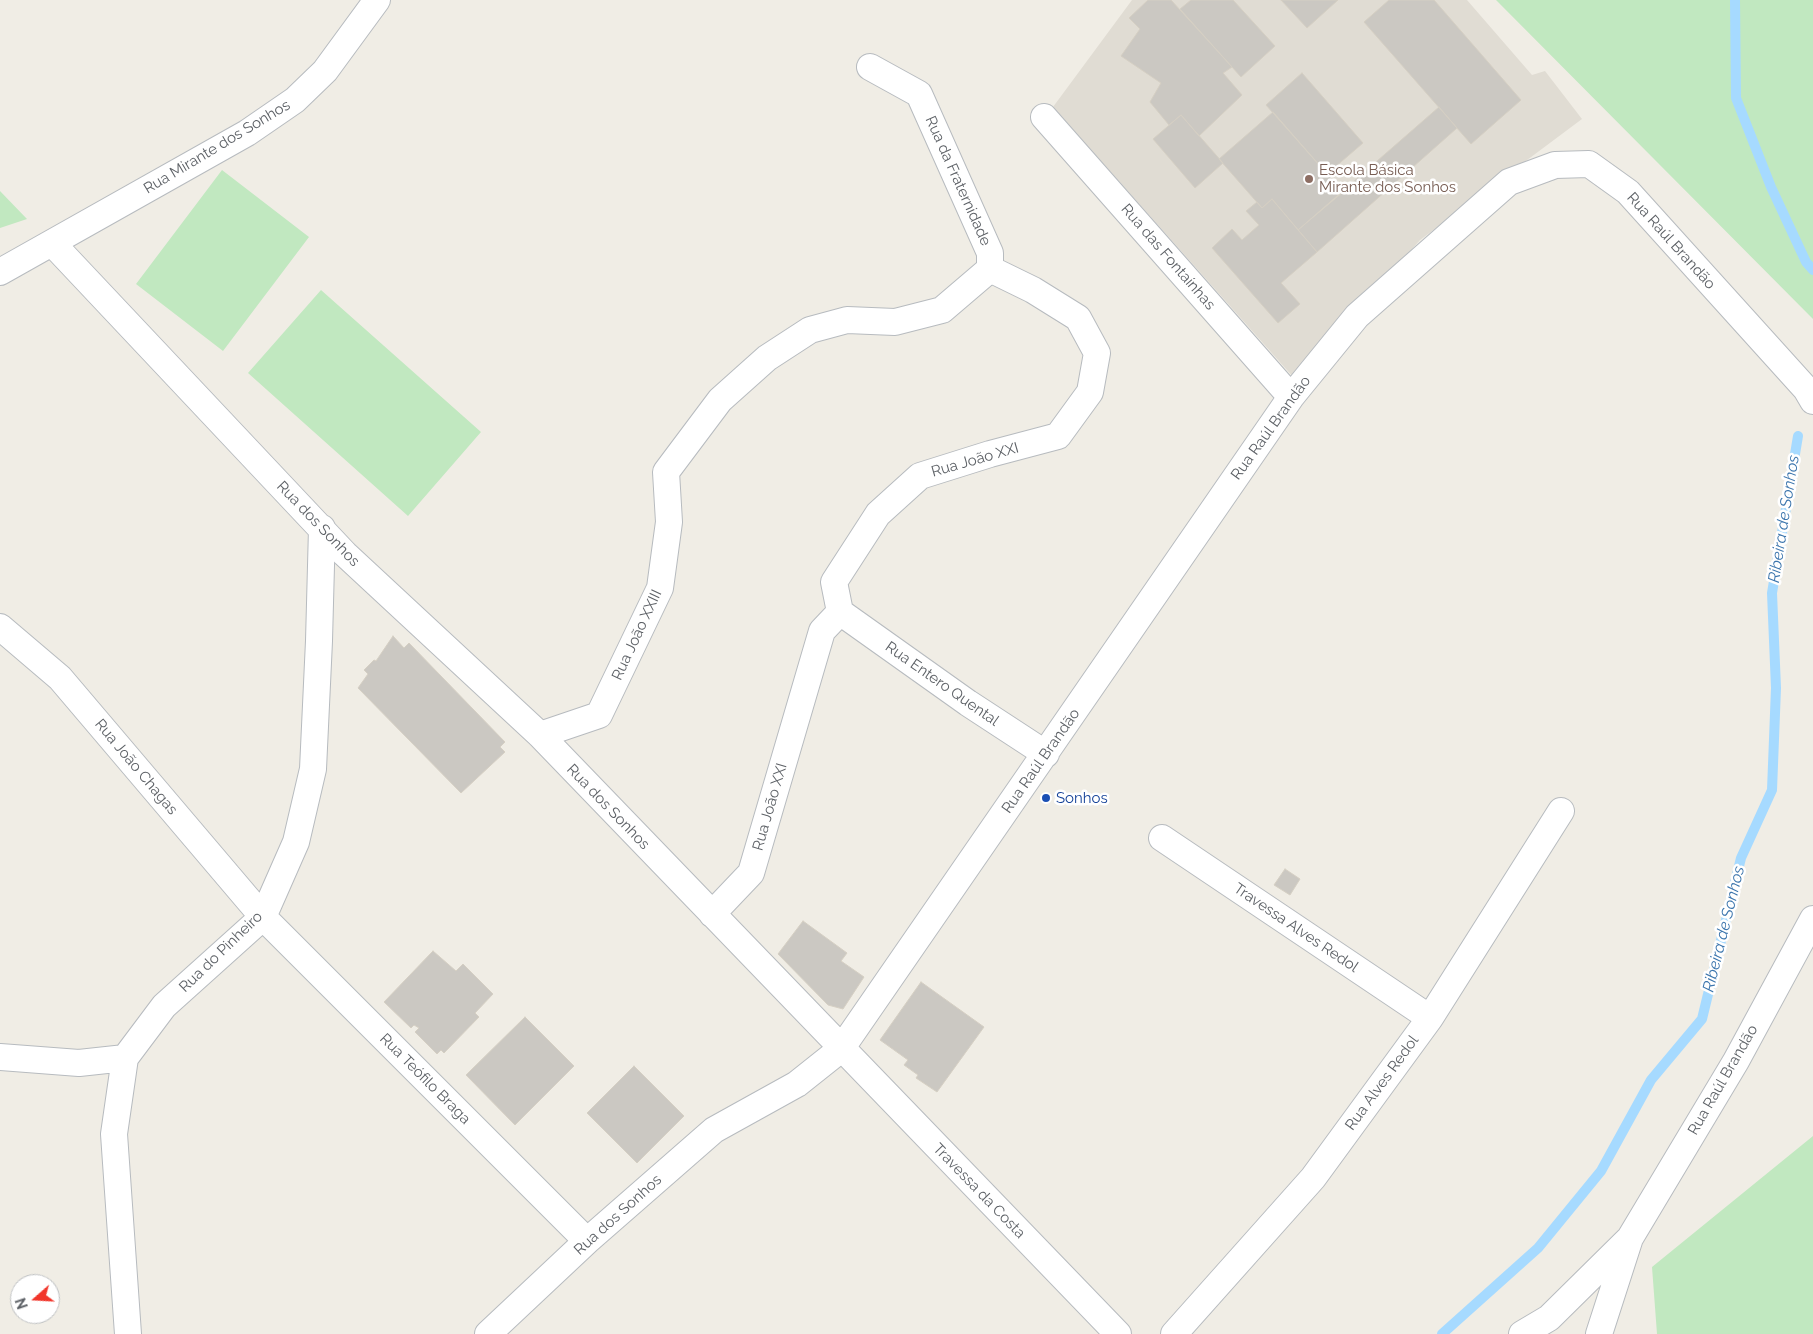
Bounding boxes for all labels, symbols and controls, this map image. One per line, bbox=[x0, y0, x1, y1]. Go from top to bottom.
street label: Rua Mirante dos Sonhos bbox=[141, 96, 293, 198]
street label: Rua da Fraternidade bbox=[921, 113, 995, 249]
place label: Escola Básica Mirante dos Sonhos bbox=[1319, 161, 1456, 196]
marker: Escola Básica Mirante dos Sonhos bbox=[1303, 173, 1315, 185]
street label: Rua Raúl Brandão bbox=[1623, 189, 1719, 293]
street label: Rua das Fontaínhas bbox=[1117, 200, 1219, 314]
street label: Rua Raúl Brandão bbox=[1227, 373, 1315, 483]
street label: Rua João XXI bbox=[929, 439, 1021, 481]
water label: Ribeira de Sonhos bbox=[1764, 454, 1804, 584]
street label: Rua dos Sonhos bbox=[273, 478, 363, 570]
street label: Rua João XXIII bbox=[608, 587, 666, 683]
street label: Rua Entero Quental bbox=[882, 638, 1002, 730]
street label: Rua Raúl Brandão bbox=[998, 705, 1084, 817]
street label: Rua João Chagas bbox=[91, 715, 181, 819]
street label: Rua dos Sonhos bbox=[563, 761, 653, 853]
street label: Rua João XXI bbox=[749, 761, 791, 853]
place label: Sonhos bbox=[1056, 789, 1108, 807]
marker: Sonhos bbox=[1040, 792, 1052, 804]
water label: Ribeira de Sonhos bbox=[1699, 864, 1749, 994]
street label: Travessa Alves Redol bbox=[1230, 880, 1362, 976]
street label: Rua do Pinheiro bbox=[176, 908, 266, 996]
street label: Rua Raúl Brandão bbox=[1684, 1022, 1762, 1138]
street label: Rua Teófilo Braga bbox=[376, 1030, 474, 1128]
street label: Rua Alves Redol bbox=[1342, 1032, 1422, 1134]
street label: Travessa da Costa bbox=[929, 1140, 1029, 1242]
street label: Rua dos Sonhos bbox=[571, 1171, 665, 1259]
north arrow bbox=[10, 1274, 60, 1324]
text: N bbox=[12, 1296, 31, 1311]

